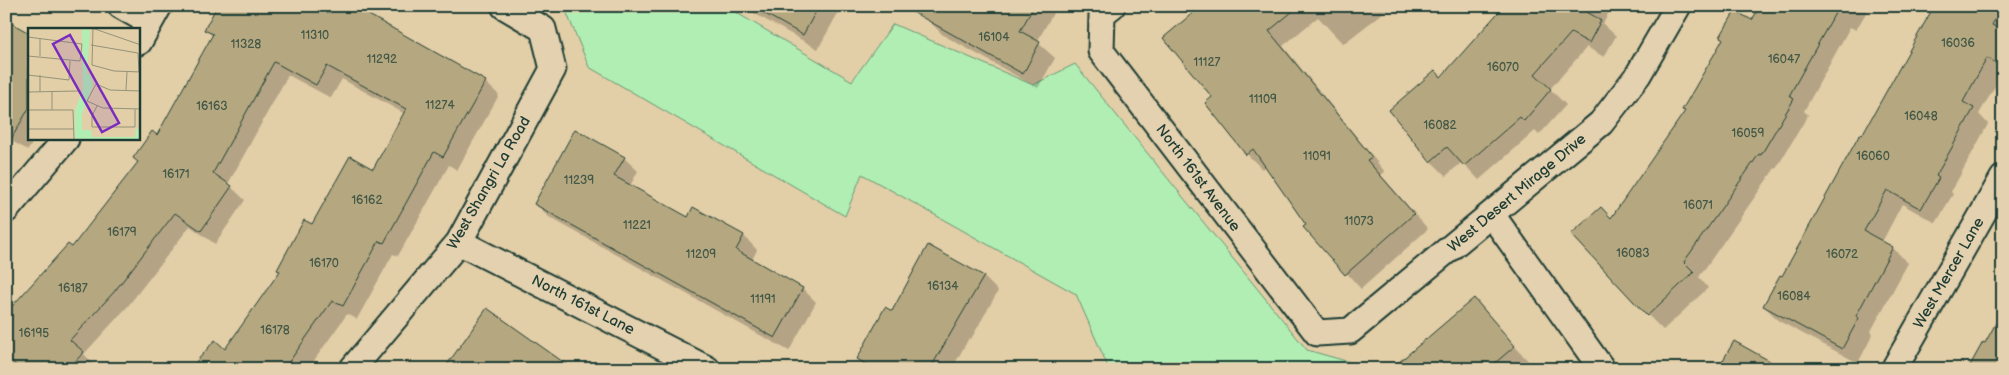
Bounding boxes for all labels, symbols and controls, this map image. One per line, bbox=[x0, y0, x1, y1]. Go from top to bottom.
inset map bbox=[28, 28, 140, 140]
house number: 11310 bbox=[301, 28, 329, 43]
house number: 16104 bbox=[979, 30, 1010, 45]
house number: 16036 bbox=[1941, 36, 1975, 51]
house number: 11328 bbox=[231, 37, 261, 52]
house number: 11292 bbox=[367, 52, 397, 67]
house number: 16047 bbox=[1768, 52, 1800, 67]
house number: 11127 bbox=[1194, 55, 1221, 70]
house number: 16070 bbox=[1487, 60, 1519, 75]
house number: 11109 bbox=[1249, 92, 1277, 107]
house number: 11274 bbox=[425, 98, 455, 113]
house number: 16163 bbox=[196, 99, 228, 114]
house number: 16048 bbox=[1904, 109, 1938, 124]
street label: West Shangri La Road bbox=[443, 113, 535, 253]
house number: 16082 bbox=[1423, 118, 1457, 133]
street label: North 161st Avenue bbox=[1151, 121, 1245, 236]
house number: 16059 bbox=[1732, 126, 1764, 141]
street label: West Desert Mirage Drive bbox=[1444, 129, 1590, 257]
house number: 11091 bbox=[1303, 149, 1331, 164]
house number: 16060 bbox=[1856, 149, 1890, 164]
house number: 16171 bbox=[162, 167, 190, 182]
house number: 11239 bbox=[564, 173, 594, 188]
house number: 16162 bbox=[351, 193, 383, 208]
house number: 16071 bbox=[1683, 198, 1713, 213]
house number: 11073 bbox=[1344, 214, 1374, 229]
street label: West Mercer Lane bbox=[1909, 214, 1989, 332]
house number: 11221 bbox=[623, 218, 651, 233]
house number: 16179 bbox=[107, 225, 137, 240]
house number: 16083 bbox=[1616, 246, 1650, 261]
house number: 11209 bbox=[686, 247, 716, 262]
house number: 16072 bbox=[1826, 247, 1858, 262]
house number: 16170 bbox=[309, 256, 339, 271]
street label: North 161st Lane bbox=[528, 271, 638, 339]
house number: 16134 bbox=[927, 279, 959, 294]
house number: 16187 bbox=[58, 281, 88, 296]
house number: 16084 bbox=[1777, 289, 1811, 304]
house number: 11191 bbox=[750, 292, 776, 307]
house number: 16178 bbox=[260, 323, 290, 338]
house number: 16195 bbox=[19, 326, 49, 341]

